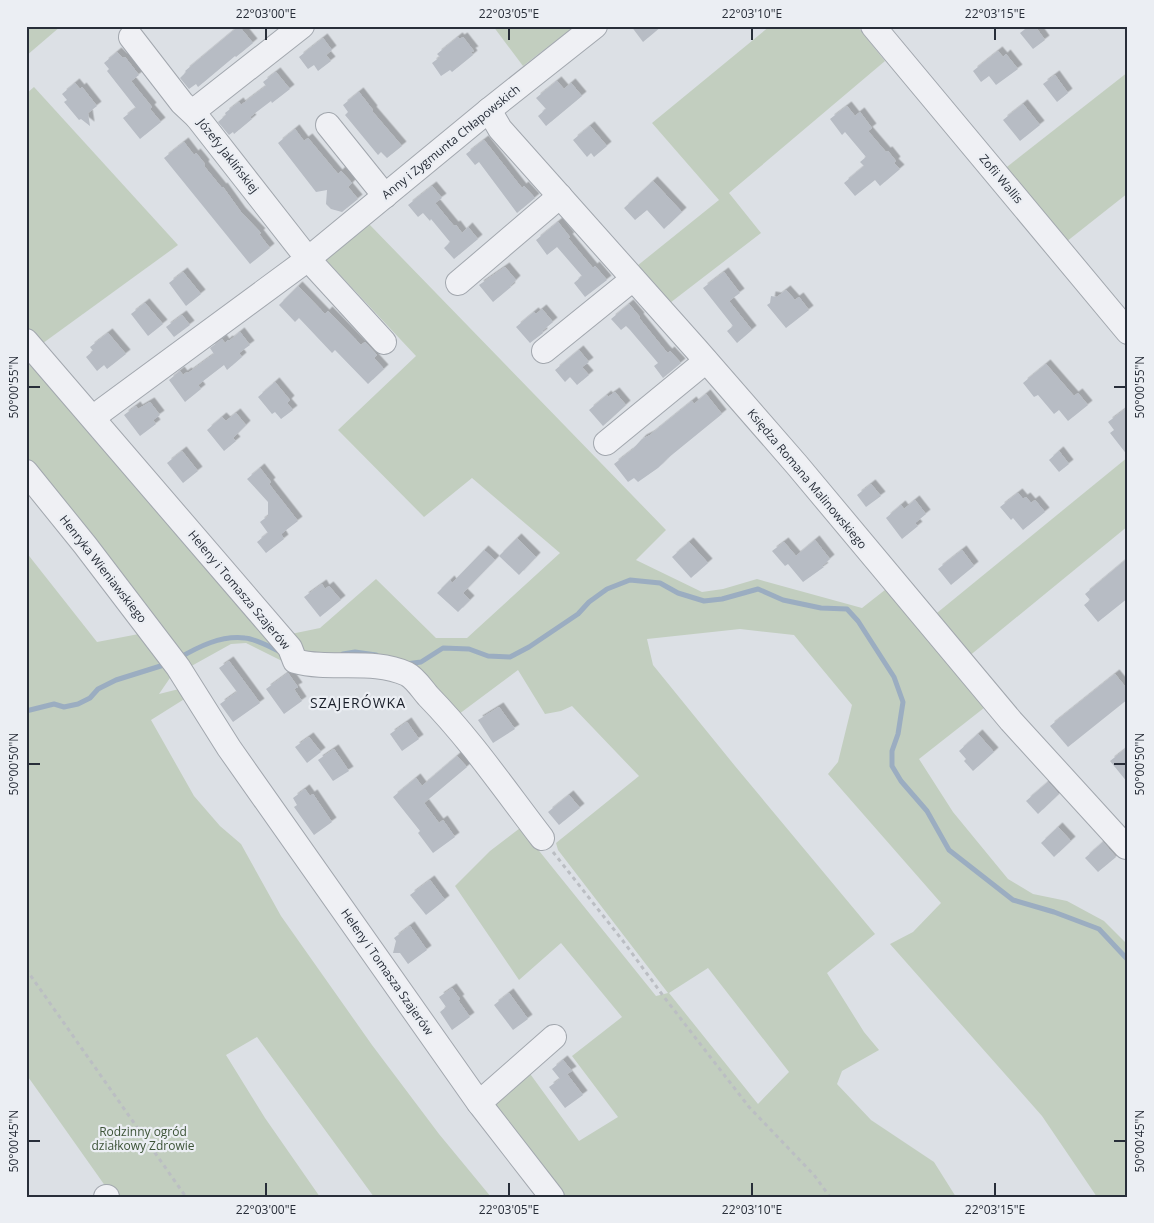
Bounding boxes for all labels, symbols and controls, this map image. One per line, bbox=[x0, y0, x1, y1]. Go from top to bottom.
text: 22°03'00"E bbox=[236, 5, 296, 22]
text: 22°03'05"E bbox=[479, 5, 539, 22]
text: 22°03'10"E bbox=[722, 5, 782, 22]
text: 22°03'15"E bbox=[965, 5, 1025, 22]
street label: Anny i Zygmunta Chłapowskich bbox=[378, 80, 523, 203]
street label: Józefy Jaklińskiej bbox=[193, 114, 263, 197]
street label: Zofii Wallis bbox=[976, 150, 1027, 207]
text: 50°00'55"N bbox=[5, 356, 22, 418]
text: 50°00'55"N bbox=[1131, 356, 1148, 418]
street label: Księdza Romana Malinowskiego bbox=[744, 405, 871, 552]
street label: Henryka Wieniawskiego bbox=[56, 511, 151, 626]
street label: Heleny i Tomasza Szajerów bbox=[184, 526, 295, 653]
district label: SZAJERÓWKA bbox=[310, 693, 406, 712]
text: 50°00'50"N bbox=[5, 733, 22, 795]
text: 50°00'50"N bbox=[1131, 733, 1148, 795]
street label: Heleny i Tomasza Szajerów bbox=[337, 905, 438, 1039]
text: 50°00'45"N bbox=[5, 1110, 22, 1172]
text: 50°00'45"N bbox=[1131, 1110, 1148, 1172]
park label: Rodzinny ogród działkowy Zdrowie bbox=[91, 1123, 195, 1154]
text: 22°03'00"E bbox=[236, 1201, 296, 1218]
text: 22°03'05"E bbox=[479, 1201, 539, 1218]
text: 22°03'10"E bbox=[722, 1201, 782, 1218]
text: 22°03'15"E bbox=[965, 1201, 1025, 1218]

